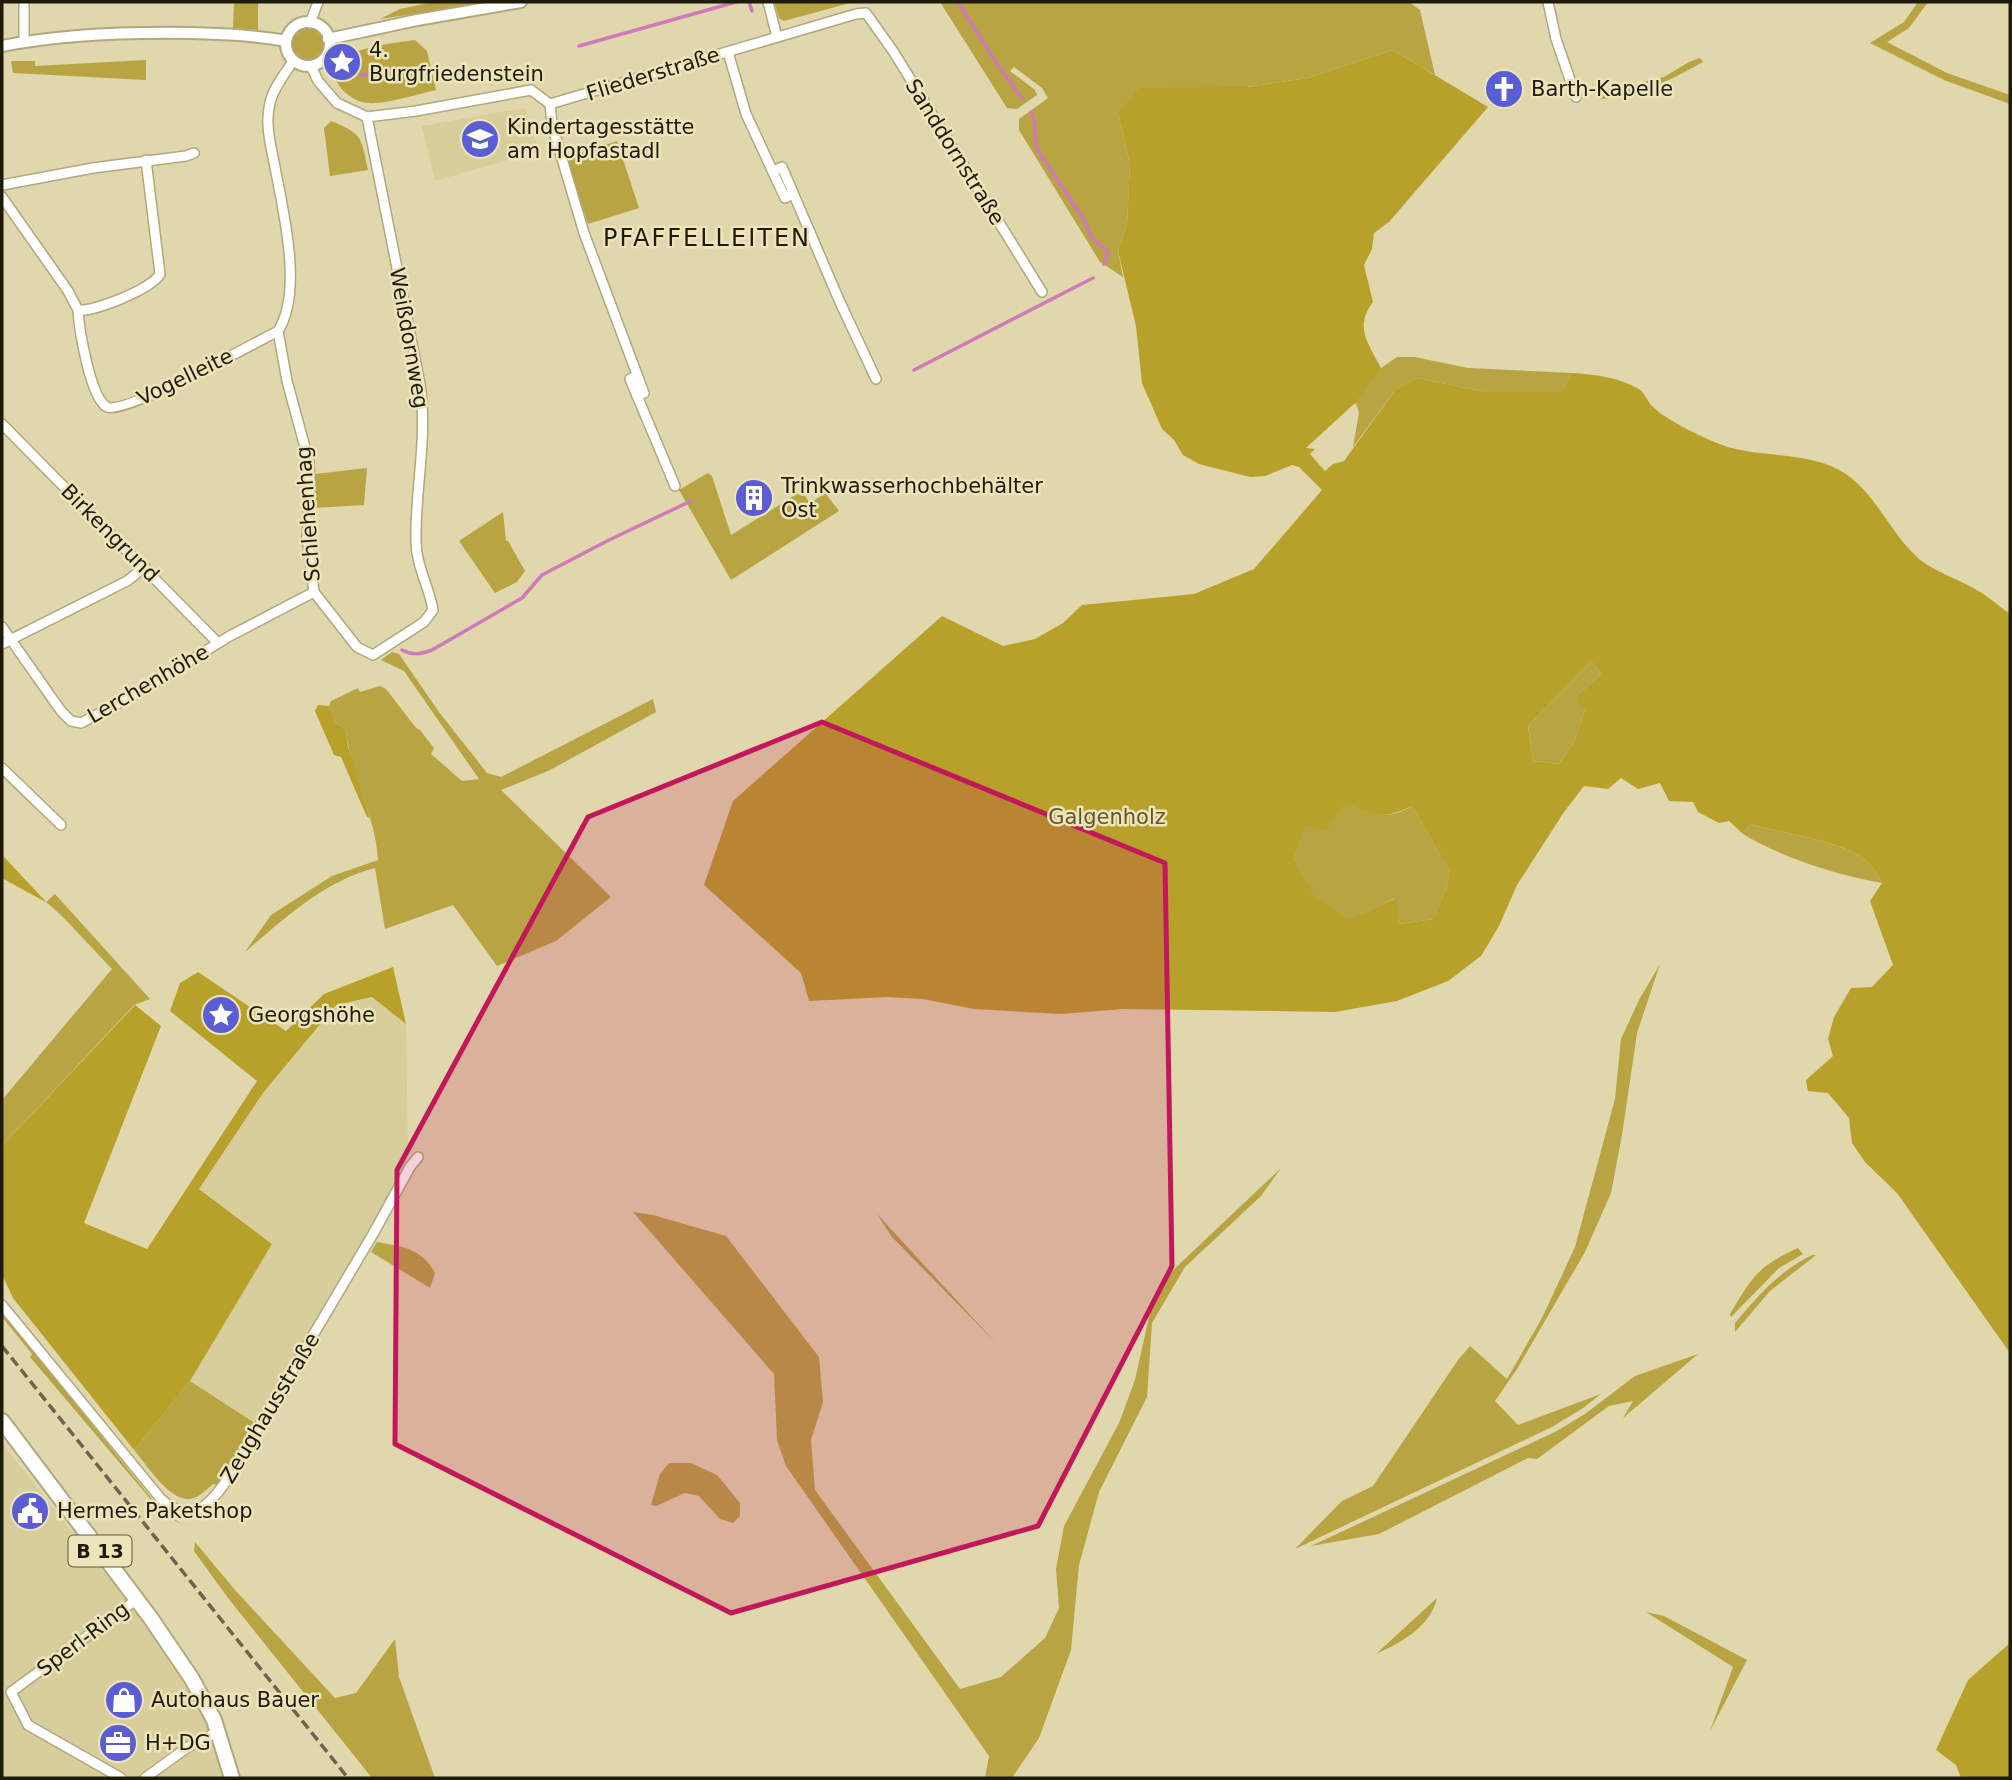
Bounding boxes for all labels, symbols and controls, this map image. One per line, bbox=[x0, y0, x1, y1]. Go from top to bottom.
place label: 4. Burgfriedenstein bbox=[369, 38, 544, 86]
place icon: 4. Burgfriedenstein bbox=[321, 41, 363, 83]
street label: Fliederstraße bbox=[583, 42, 723, 106]
church icon: Barth-Kapelle bbox=[1483, 68, 1525, 110]
street label: Sanddornstraße bbox=[900, 75, 1010, 229]
place label: Barth-Kapelle bbox=[1531, 77, 1673, 101]
place label: Kindertagesstätte am Hopfastadl bbox=[507, 115, 695, 163]
school or university icon: Kindertagesstätte am Hopfastadl bbox=[459, 118, 501, 160]
district label: PFAFFELLEITEN bbox=[603, 224, 811, 252]
street label: Weißdornweg bbox=[385, 266, 433, 410]
street label: Vogelleite bbox=[133, 344, 237, 410]
street label: Schlehenhag bbox=[291, 445, 325, 583]
place label: Trinkwasserhochbehälter Ost bbox=[780, 474, 1043, 522]
building icon: Trinkwasserhochbehälter Ost bbox=[733, 477, 775, 519]
street label: Birkengrund bbox=[56, 479, 164, 587]
street label: Lerchenhöhe bbox=[83, 640, 213, 728]
park label: Galgenholz bbox=[1048, 805, 1166, 829]
place icon: Georgshöhe bbox=[200, 994, 242, 1036]
place label: Georgshöhe bbox=[248, 1003, 375, 1027]
street label: Zeughausstraße bbox=[216, 1328, 324, 1488]
public building icon: Hermes Paketshop bbox=[9, 1490, 51, 1532]
place label: Hermes Paketshop bbox=[57, 1499, 253, 1523]
road number: B 13 bbox=[68, 1536, 132, 1567]
street label: Sperl-Ring bbox=[32, 1597, 134, 1681]
shop icon: Autohaus Bauer bbox=[103, 1679, 145, 1721]
place label: Autohaus Bauer bbox=[151, 1688, 319, 1712]
office icon: H+DG bbox=[97, 1722, 139, 1764]
place label: H+DG bbox=[145, 1731, 211, 1755]

